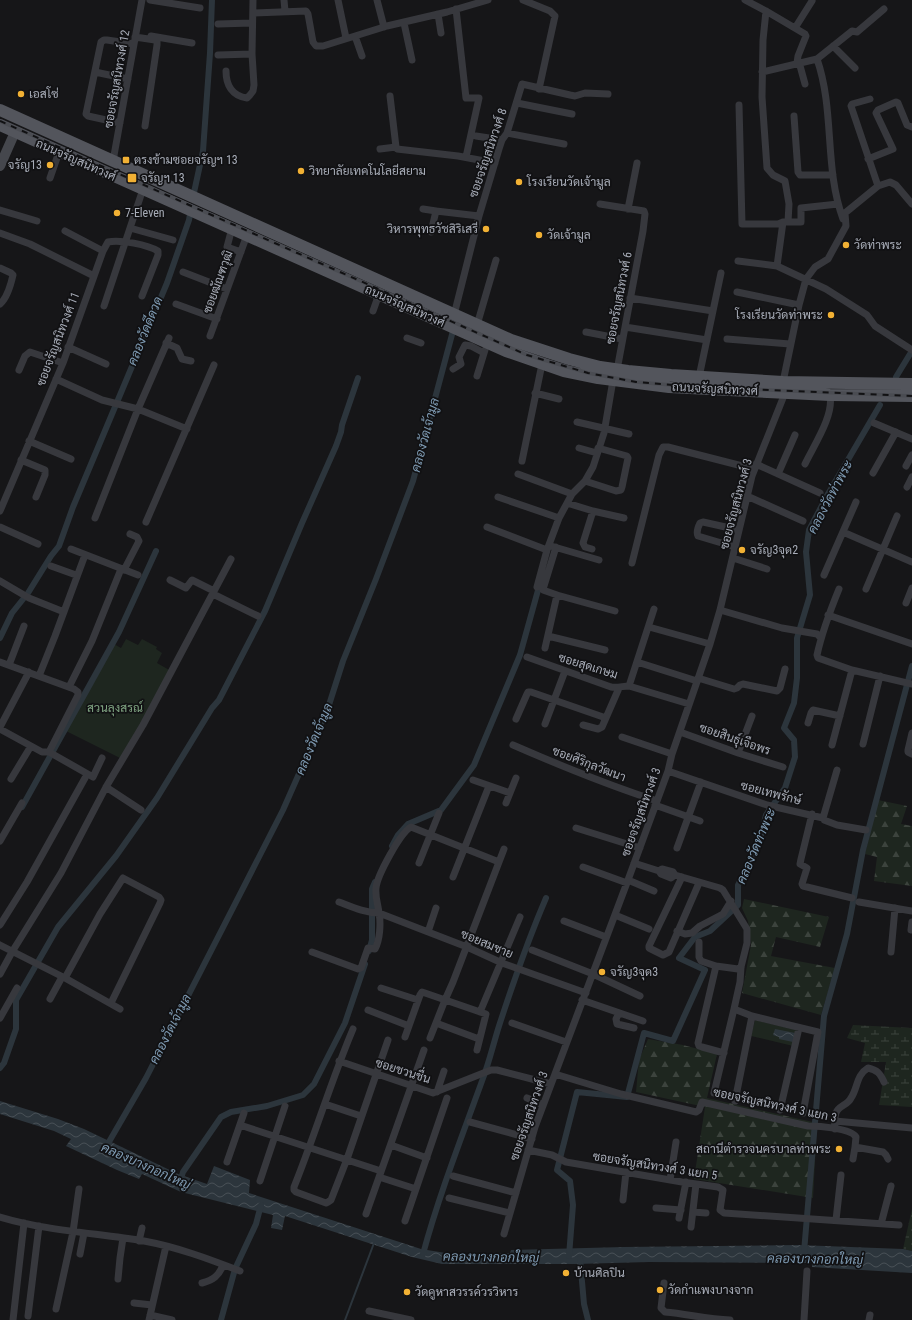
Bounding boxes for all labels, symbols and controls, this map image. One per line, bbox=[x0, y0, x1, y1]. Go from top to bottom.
street label: ซอยจรัญสนิทวงศ์ 12 bbox=[100, 28, 133, 129]
place label: เอสโซ่ bbox=[29, 86, 59, 101]
marker: เอสโซ่ bbox=[16, 89, 26, 99]
street label: ซอยจรัญสนิทวงศ์ 8 bbox=[465, 106, 510, 200]
street label: ถนนจรัญสนิทวงศ์ bbox=[34, 135, 119, 184]
place label: ตรงข้ามซอยจรัญฯ 13 bbox=[134, 153, 238, 167]
marker: ตรงข้ามซอยจรัญฯ 13 bbox=[121, 155, 131, 165]
place label: จรัญ13 bbox=[8, 158, 42, 172]
marker: จรัญ13 bbox=[45, 160, 55, 170]
place label: วิทยาลัยเทคโนโลยีสยาม bbox=[308, 163, 426, 178]
marker: วิทยาลัยเทคโนโลยีสยาม bbox=[296, 166, 306, 176]
place label: จรัญฯ 13 bbox=[141, 171, 185, 185]
marker: จรัญฯ 13 bbox=[126, 172, 138, 184]
place label: โรงเรียนวัดเจ้ามูล bbox=[526, 174, 611, 190]
marker: โรงเรียนวัดเจ้ามูล bbox=[514, 177, 524, 187]
place label: 7-Eleven bbox=[125, 206, 165, 220]
marker: 7-Eleven bbox=[112, 208, 122, 218]
place label: วิหารพุทธวัชสิริเสรี bbox=[386, 221, 478, 238]
marker: วิหารพุทธวัชสิริเสรี bbox=[481, 224, 491, 234]
place label: วัดเจ้ามูล bbox=[547, 228, 591, 243]
marker: วัดเจ้ามูล bbox=[534, 230, 544, 240]
place label: วัดท่าพระ bbox=[854, 238, 902, 252]
marker: วัดท่าพระ bbox=[841, 240, 851, 250]
street label: ซอยฒัณฑวุฒิ bbox=[200, 249, 238, 316]
street label: ซอยจรัญสนิทวงศ์ 6 bbox=[602, 250, 635, 345]
street label: ถนนจรัญสนิทวงศ์ bbox=[363, 281, 448, 330]
street label: ซอยจรัญสนิทวงศ์ 11 bbox=[33, 290, 82, 388]
water label: คลองวัดดีดวด bbox=[123, 293, 166, 368]
place label: โรงเรียนวัดท่าพระ bbox=[734, 307, 823, 322]
marker: โรงเรียนวัดท่าพระ bbox=[826, 310, 836, 320]
street label: ถนนจรัญสนิทวงศ์ bbox=[672, 379, 758, 398]
water label: คลองวัดเจ้ามูล bbox=[407, 396, 444, 474]
street label: ซอยจรัญสนิทวงศ์ 3 bbox=[716, 457, 755, 551]
water label: คลองวัดท่าพระ bbox=[804, 458, 856, 536]
place label: จรัญ3จุด2 bbox=[750, 543, 798, 559]
marker: จรัญ3จุด2 bbox=[737, 545, 747, 555]
street label: ซอยสุดเกษม bbox=[556, 650, 619, 684]
park label: สวนลุงสรณ์ bbox=[87, 700, 143, 717]
water label: คลองวัดเจ้ามูล bbox=[291, 701, 338, 778]
street label: ซอยสินธุ์เจือพร bbox=[697, 719, 773, 760]
street label: ซอยศิริกุลวัฒนา bbox=[549, 744, 628, 786]
street label: ซอยจรัญสนิทวงศ์ 3 bbox=[617, 765, 664, 858]
street label: ซอยเทพรักษ์ bbox=[739, 777, 804, 808]
water label: คลองวัดท่าพระ bbox=[733, 806, 779, 886]
street label: ซอยสมชาย bbox=[459, 927, 515, 961]
place label: จรัญ3จุด3 bbox=[610, 965, 658, 981]
marker: จรัญ3จุด3 bbox=[597, 967, 607, 977]
water label: คลองวัดเจ้ามูล bbox=[145, 991, 196, 1067]
street label: ซอยชวนชื่น bbox=[374, 1052, 434, 1087]
street label: ซอยจรัญสนิทวงศ์ 3 bbox=[506, 1069, 551, 1163]
street label: ซอยจรัญสนิทวงศ์ 3 แยก 3 bbox=[712, 1084, 838, 1125]
water label: คลองบางกอกใหญ่ bbox=[99, 1139, 194, 1194]
place label: สถานีตำรวจนครบาลท่าพระ bbox=[696, 1141, 831, 1156]
marker: สถานีตำรวจนครบาลท่าพระ bbox=[834, 1144, 844, 1154]
street label: ซอยจรัญสนิทวงศ์ 3 แยก 5 bbox=[592, 1148, 718, 1183]
water label: คลองบางกอกใหญ่ bbox=[443, 1248, 540, 1266]
water label: คลองบางกอกใหญ่ bbox=[767, 1250, 864, 1268]
place label: บ้านศิลปิน bbox=[574, 1266, 625, 1280]
marker: บ้านศิลปิน bbox=[561, 1268, 571, 1278]
place label: วัดกำแพงบางจาก bbox=[668, 1283, 754, 1297]
place label: วัดคูหาสวรรค์วรวิหาร bbox=[415, 1284, 518, 1300]
marker: วัดกำแพงบางจาก bbox=[655, 1285, 665, 1295]
marker: วัดคูหาสวรรค์วรวิหาร bbox=[402, 1287, 412, 1297]

